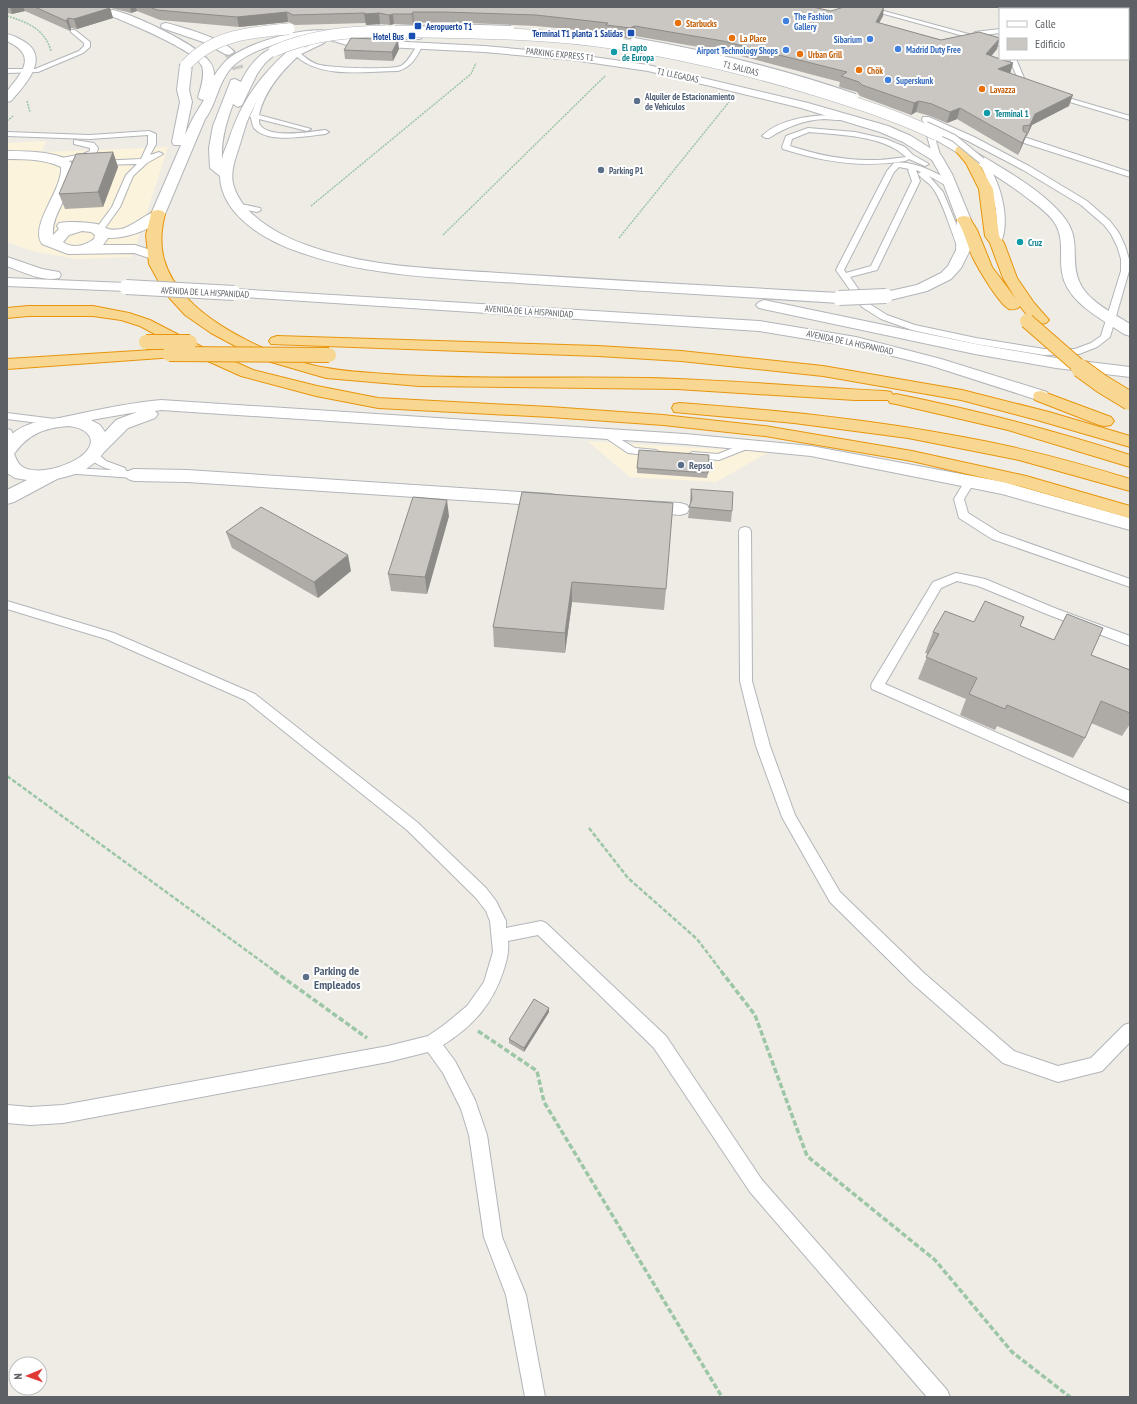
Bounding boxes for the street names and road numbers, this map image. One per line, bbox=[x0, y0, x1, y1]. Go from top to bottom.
street label: PARKING EXPRESS T1 bbox=[526, 45, 594, 63]
street label: T1 SALIDAS bbox=[722, 58, 760, 78]
street label: T1 LLEGADAS bbox=[656, 65, 700, 85]
street label: AVENIDA DE LA HISPANIDAD bbox=[161, 284, 250, 300]
street label: AVENIDA DE LA HISPANIDAD bbox=[484, 302, 574, 320]
street label: AVENIDA DE LA HISPANIDAD bbox=[806, 327, 895, 357]

